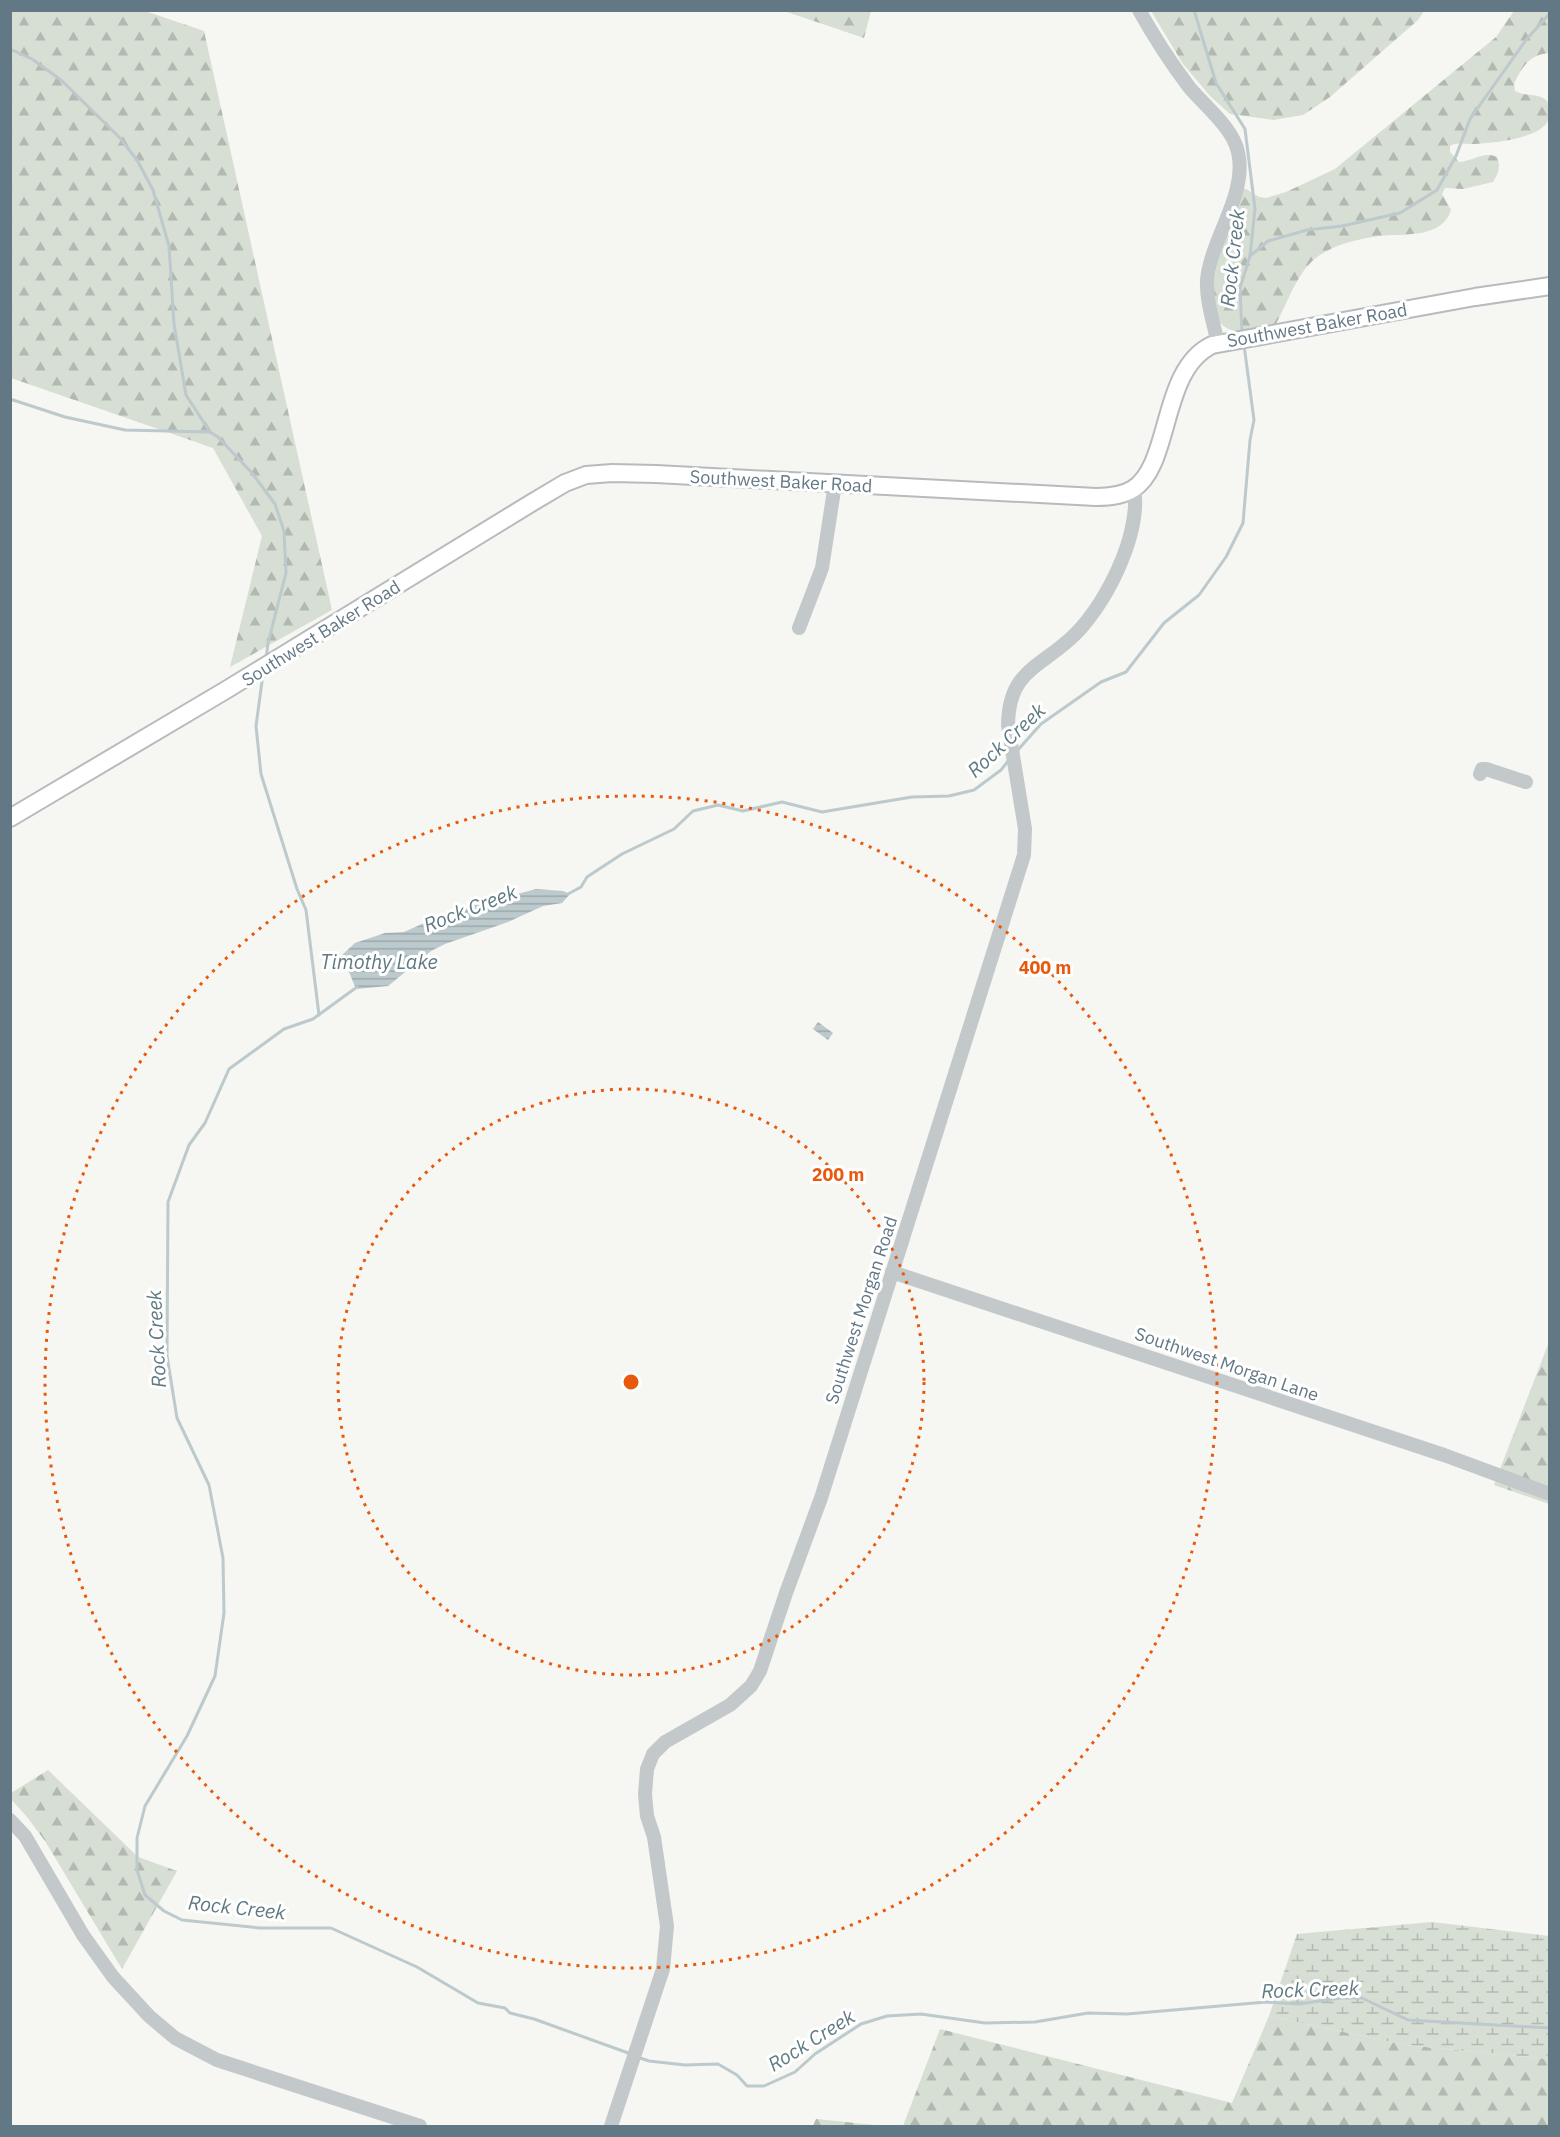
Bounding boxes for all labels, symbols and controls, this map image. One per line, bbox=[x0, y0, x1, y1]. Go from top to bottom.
water label: Rock Creek bbox=[1213, 207, 1251, 308]
street label: Southwest Baker Road bbox=[1225, 298, 1409, 352]
street label: Southwest Baker Road bbox=[689, 465, 873, 497]
street label: Southwest Baker Road bbox=[237, 575, 405, 691]
water label: Rock Creek bbox=[961, 696, 1051, 783]
water label: Rock Creek bbox=[420, 878, 521, 938]
water label: Timothy Lake bbox=[320, 948, 438, 975]
text: 400 m bbox=[1019, 956, 1071, 979]
text: 200 m bbox=[812, 1163, 864, 1186]
street label: Southwest Morgan Road bbox=[820, 1213, 902, 1407]
water label: Rock Creek bbox=[140, 1289, 172, 1389]
street label: Southwest Morgan Lane bbox=[1132, 1322, 1322, 1406]
centre of rings bbox=[621, 1372, 641, 1392]
water label: Rock Creek bbox=[187, 1888, 288, 1926]
water label: Rock Creek bbox=[1261, 1974, 1360, 2004]
water label: Rock Creek bbox=[762, 2002, 860, 2077]

